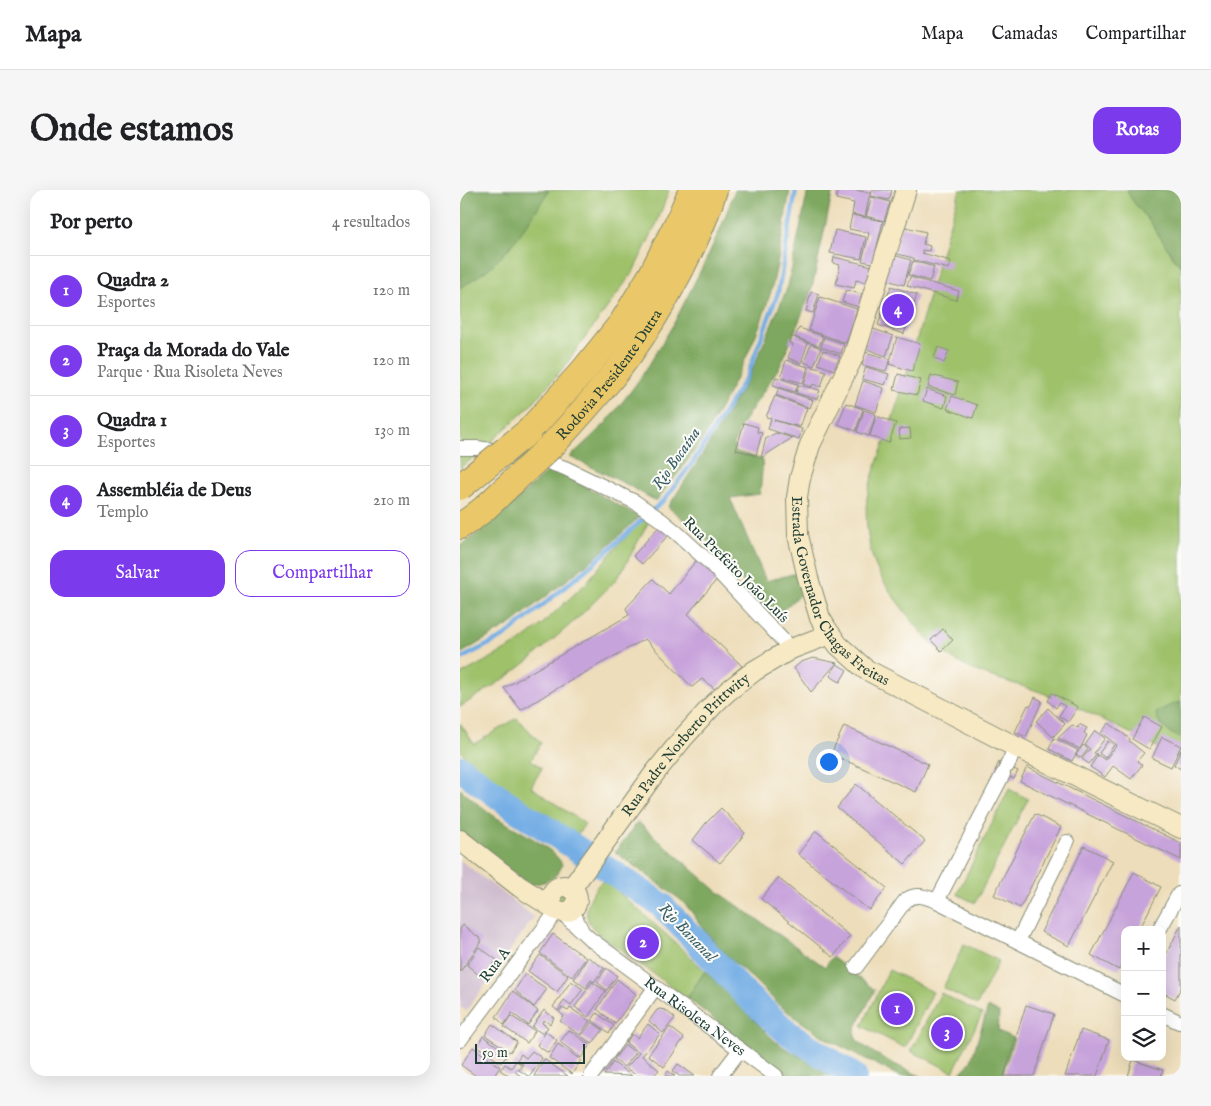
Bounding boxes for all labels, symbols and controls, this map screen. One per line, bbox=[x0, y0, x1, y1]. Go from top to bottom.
text: Mapa bbox=[25, 19, 81, 50]
text: Mapa bbox=[921, 23, 963, 46]
text: Camadas bbox=[991, 23, 1057, 46]
text: Compartilhar bbox=[1085, 23, 1186, 46]
button: Rotas bbox=[1093, 107, 1181, 154]
text: Onde estamos bbox=[30, 108, 234, 153]
text: Por perto bbox=[50, 209, 132, 236]
text: 4 resultados bbox=[332, 213, 410, 233]
text: Quadra 2 bbox=[97, 269, 169, 293]
text: 1 bbox=[63, 281, 69, 301]
text: 120 m bbox=[373, 281, 410, 301]
pin: 4 bbox=[882, 291, 914, 329]
text: Esportes bbox=[97, 293, 155, 313]
street label: Rodovia Presidente Dutra bbox=[552, 305, 666, 444]
text: Praça da Morada do Vale bbox=[97, 339, 289, 363]
text: 2 bbox=[62, 351, 70, 371]
text: 120 m bbox=[373, 351, 410, 371]
text: Parque · Rua Risoleta Neves bbox=[97, 363, 283, 383]
text: Quadra 1 bbox=[97, 409, 167, 433]
text: 3 bbox=[63, 421, 69, 441]
text: 130 m bbox=[374, 421, 410, 441]
water label: Rio Bocaína bbox=[648, 424, 706, 494]
text: Esportes bbox=[97, 433, 155, 453]
text: Assembléia de Deus bbox=[97, 479, 251, 503]
text: 4 bbox=[62, 491, 70, 511]
text: 210 m bbox=[373, 491, 410, 511]
street label: Estrada Governador Chagas Freitas bbox=[787, 496, 893, 690]
text: Templo bbox=[97, 503, 148, 523]
street label: Rua Prefeito João Luís bbox=[679, 513, 793, 627]
button: Salvar bbox=[50, 550, 225, 597]
button: Compartilhar bbox=[235, 550, 410, 597]
street label: Rua Padre Norberto Prittwity bbox=[617, 668, 754, 820]
your location bbox=[816, 749, 842, 775]
water label: Rio Bananal bbox=[654, 899, 721, 968]
pin: 2 bbox=[627, 924, 659, 962]
map controls bbox=[1121, 926, 1166, 1061]
button: + bbox=[1121, 926, 1166, 971]
street label: Rua A bbox=[476, 943, 515, 986]
button: − bbox=[1121, 971, 1166, 1016]
street label: Rua Risoleta Neves bbox=[640, 973, 750, 1060]
pin: 1 bbox=[881, 990, 913, 1028]
pin: 3 bbox=[931, 1014, 963, 1052]
button: layers bbox=[1121, 1016, 1166, 1061]
scale bar bbox=[475, 1041, 585, 1064]
text: 50 m bbox=[482, 1044, 508, 1062]

